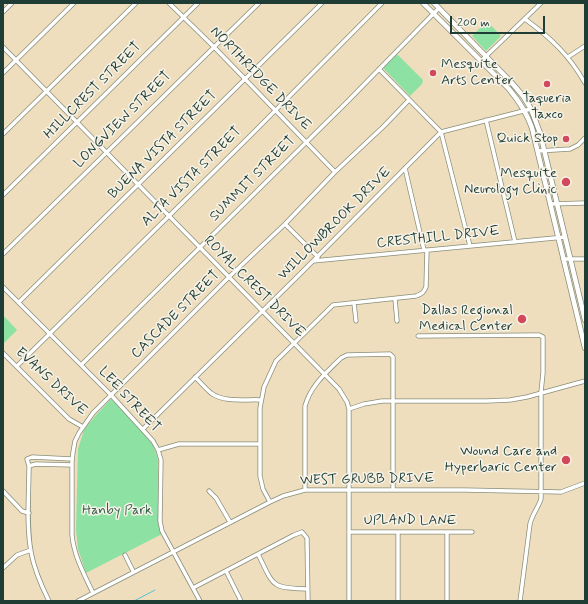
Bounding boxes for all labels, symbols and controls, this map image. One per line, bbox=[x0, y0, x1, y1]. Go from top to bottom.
scale bar bbox=[452, 8, 547, 34]
text: 200 m bbox=[457, 15, 490, 31]
street label: NORTHRIDGE DRIVE bbox=[206, 24, 314, 134]
street label: HILLCREST STREET bbox=[41, 39, 145, 143]
place label: Mesquite Arts Center bbox=[441, 57, 514, 90]
street label: LONGVIEW STREET bbox=[71, 68, 175, 172]
marker: Mesquite Arts Center bbox=[428, 68, 438, 78]
marker: Taqueria Taxco bbox=[542, 79, 552, 89]
street label: BUENA VISTA STREET bbox=[105, 87, 221, 203]
place label: Taqueria Taxco bbox=[523, 91, 571, 124]
street label: ALTA VISTA STREET bbox=[139, 124, 245, 230]
place label: Quick Stop bbox=[496, 131, 558, 147]
street label: SUMMIT STREET bbox=[207, 133, 299, 225]
marker: Quick Stop bbox=[561, 134, 571, 144]
street label: WILLOWBROOK DRIVE bbox=[275, 164, 395, 284]
place label: Mesquite Neurology Clinic bbox=[464, 166, 557, 198]
marker: Mesquite Neurology Clinic bbox=[560, 176, 572, 188]
street label: CRESTHILL DRIVE bbox=[376, 223, 500, 253]
street label: ROYAL CREST DRIVE bbox=[200, 233, 308, 341]
street label: CASCADE STREET bbox=[128, 267, 224, 363]
place label: Dallas Regional Medical Center bbox=[419, 303, 513, 336]
marker: Dallas Regional Medical Center bbox=[516, 313, 528, 325]
street label: EVANS DRIVE bbox=[12, 344, 90, 420]
street label: LEE STREET bbox=[94, 364, 164, 436]
place label: Wound Care and Hyperbaric Center bbox=[445, 444, 557, 476]
marker: Wound Care and Hyperbaric Center bbox=[560, 454, 572, 466]
street label: WEST GRUBB DRIVE bbox=[300, 470, 434, 490]
park label: Hanby Park bbox=[82, 503, 152, 519]
street label: UPLAND LANE bbox=[364, 513, 456, 529]

